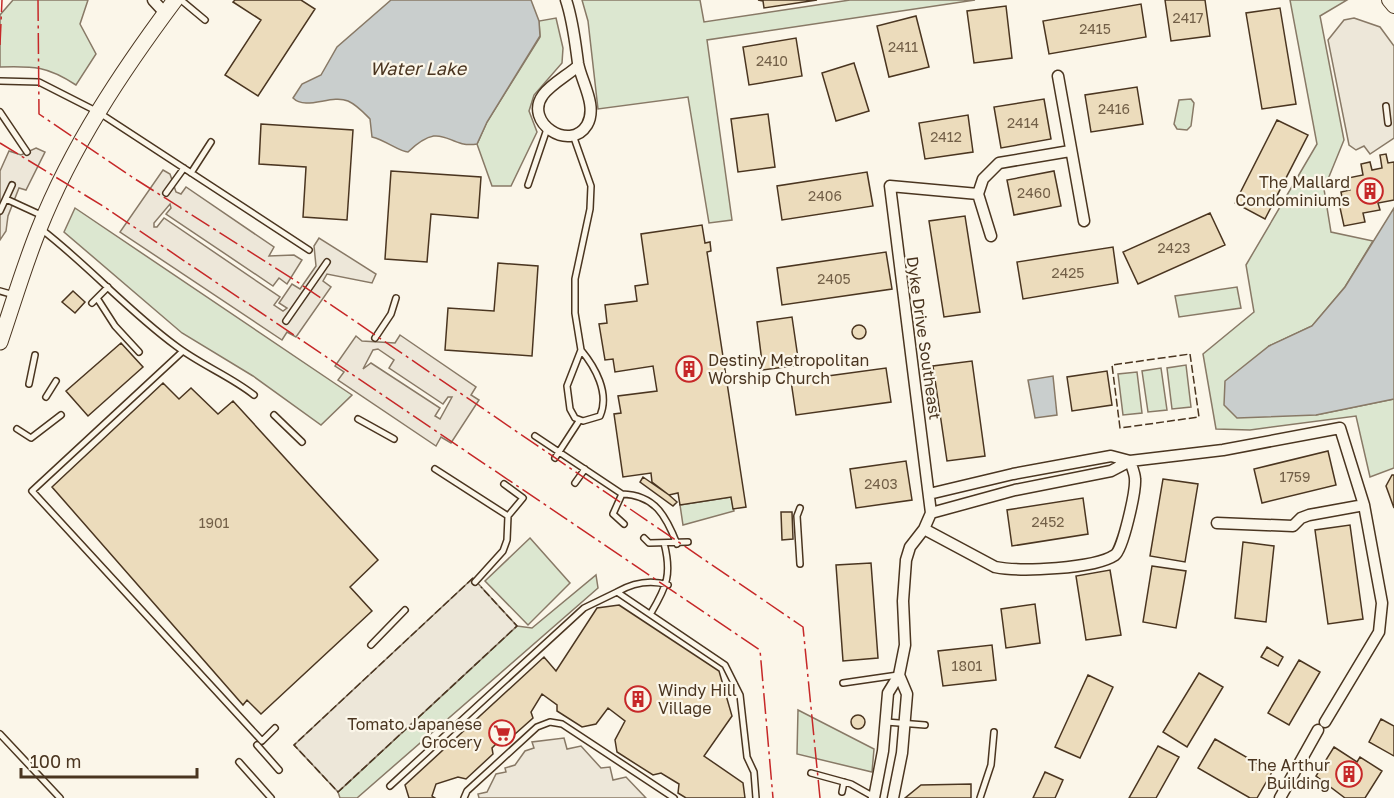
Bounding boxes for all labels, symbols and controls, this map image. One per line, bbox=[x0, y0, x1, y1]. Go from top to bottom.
house number: 2417 bbox=[1173, 9, 1203, 26]
house number: 2415 bbox=[1079, 20, 1111, 37]
house number: 2411 bbox=[888, 38, 918, 55]
house number: 2410 bbox=[756, 52, 788, 69]
water label: Water Lake bbox=[370, 57, 468, 79]
house number: 2416 bbox=[1098, 100, 1130, 117]
house number: 2414 bbox=[1007, 114, 1039, 131]
house number: 2412 bbox=[930, 128, 962, 145]
place label: The Mallard Condominiums bbox=[1235, 172, 1350, 210]
building icon: The Mallard Condominiums bbox=[1355, 176, 1385, 206]
house number: 2460 bbox=[1017, 184, 1051, 201]
house number: 2406 bbox=[808, 187, 842, 204]
house number: 2423 bbox=[1158, 239, 1190, 256]
street label: Dyke Drive Southeast bbox=[903, 255, 945, 421]
house number: 2425 bbox=[1052, 264, 1084, 281]
house number: 2405 bbox=[817, 270, 851, 287]
place label: Destiny Metropolitan Worship Church bbox=[708, 350, 869, 388]
building icon: Destiny Metropolitan Worship Church bbox=[674, 354, 704, 384]
house number: 1759 bbox=[1280, 468, 1310, 485]
house number: 2403 bbox=[864, 475, 898, 492]
house number: 2452 bbox=[1032, 513, 1064, 530]
house number: 1901 bbox=[199, 514, 230, 531]
house number: 1801 bbox=[952, 657, 983, 674]
place label: Windy Hill Village bbox=[658, 680, 737, 718]
building icon: Windy Hill Village bbox=[623, 684, 653, 714]
place label: Tomato Japanese Grocery bbox=[347, 714, 482, 752]
supermarket icon: Tomato Japanese Grocery bbox=[487, 718, 517, 748]
scale bar bbox=[21, 741, 196, 779]
text: 100 m bbox=[30, 750, 81, 772]
place label: The Arthur Building bbox=[1248, 755, 1330, 793]
building icon: The Arthur Building bbox=[1334, 759, 1364, 789]

